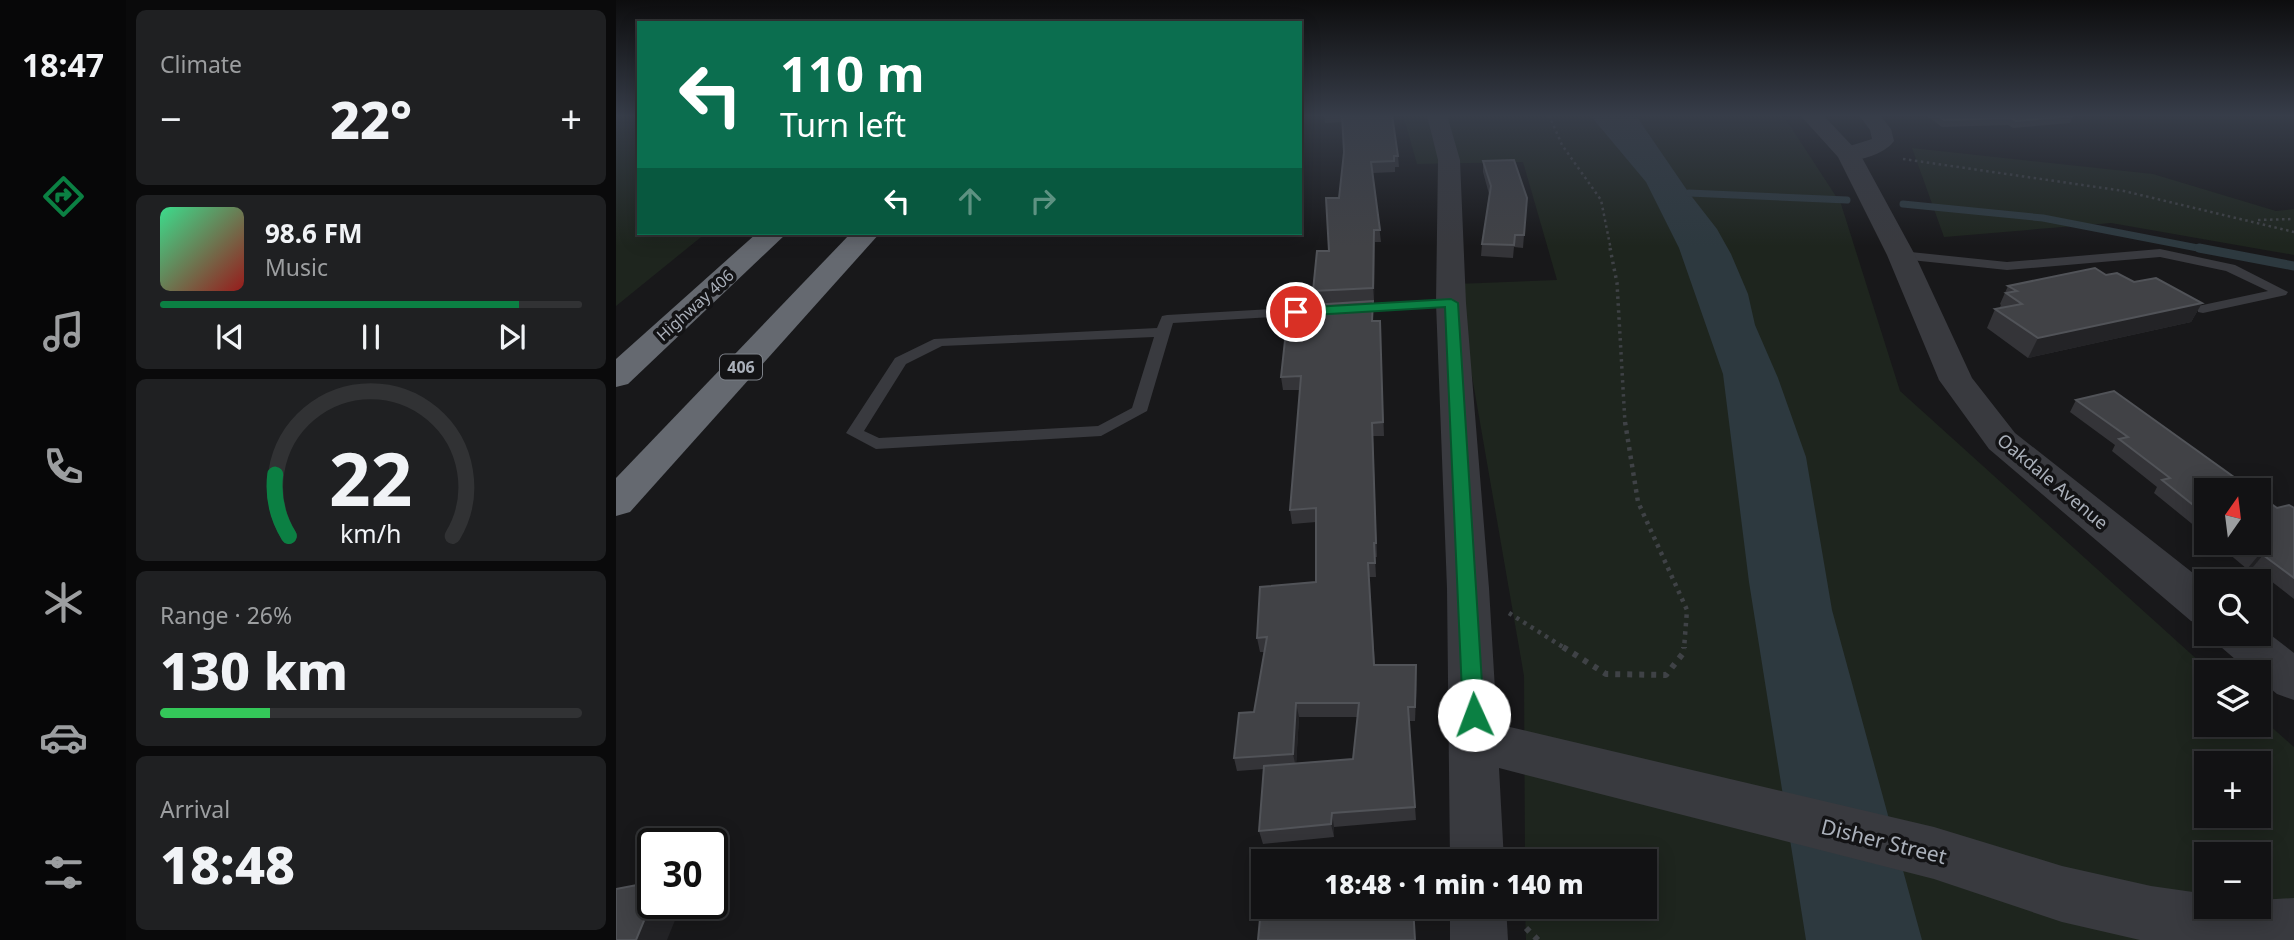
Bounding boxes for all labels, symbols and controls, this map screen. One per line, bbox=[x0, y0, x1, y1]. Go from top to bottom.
text: 110 m bbox=[780, 40, 925, 106]
text: 18:47 bbox=[22, 43, 104, 86]
text: Climate bbox=[160, 48, 242, 80]
icon: left bbox=[665, 49, 756, 140]
text: 22° bbox=[330, 83, 412, 154]
text: − bbox=[160, 92, 182, 144]
text: + bbox=[560, 92, 582, 144]
text: Turn left bbox=[780, 103, 906, 146]
icon: directions bbox=[39, 172, 88, 221]
icon: left bbox=[878, 182, 916, 220]
icon: ahead bbox=[951, 182, 989, 220]
icon: right bbox=[1024, 182, 1062, 220]
text: 98.6 FM bbox=[265, 215, 362, 251]
text: Music bbox=[265, 251, 328, 283]
street label: Highway 406 bbox=[652, 264, 738, 346]
pin bbox=[1266, 282, 1326, 342]
icon: arrive bbox=[1277, 293, 1315, 331]
icon: music bbox=[39, 307, 88, 356]
icon: previous bbox=[211, 318, 249, 356]
icon: pause bbox=[352, 318, 390, 356]
icon: next bbox=[493, 318, 531, 356]
road number: 406 bbox=[720, 354, 762, 380]
text: 22 bbox=[329, 428, 413, 527]
street label: Oakdale Avenue bbox=[1993, 428, 2113, 534]
icon: phone bbox=[39, 442, 88, 491]
north arrow bbox=[2194, 478, 2272, 555]
map controls bbox=[2194, 478, 2271, 919]
text: km/h bbox=[340, 516, 402, 550]
button: search bbox=[2194, 569, 2271, 646]
icon: climate bbox=[39, 578, 88, 627]
text: Range · 26% bbox=[160, 599, 292, 631]
text: 130 km bbox=[160, 634, 348, 705]
button: layers bbox=[2194, 660, 2271, 737]
position arrow bbox=[1437, 678, 1511, 752]
icon: car bbox=[39, 713, 88, 762]
button: + bbox=[2194, 751, 2271, 828]
text: Arrival bbox=[160, 793, 230, 825]
street label: Disher Street bbox=[1818, 812, 1950, 870]
text: 18:48 bbox=[160, 828, 295, 899]
speed limit sign: 30 bbox=[637, 828, 728, 919]
button: − bbox=[2194, 842, 2271, 919]
icon: filters bbox=[39, 848, 88, 897]
text: 18:48 · 1 min · 140 m bbox=[1324, 866, 1584, 902]

